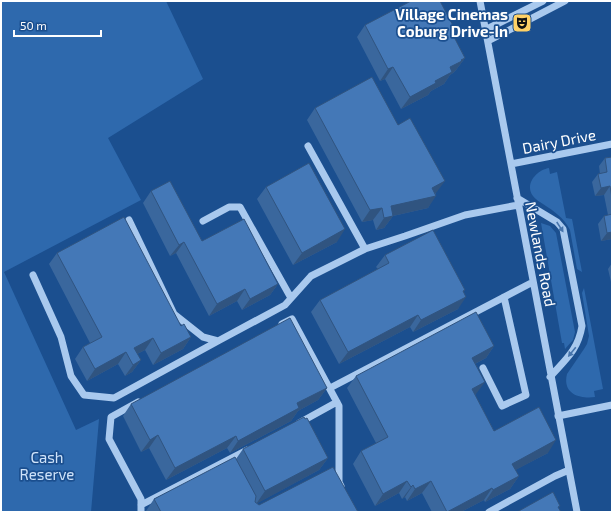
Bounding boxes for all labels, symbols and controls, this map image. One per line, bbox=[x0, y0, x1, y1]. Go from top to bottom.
place label: Village Cinemas Coburg Drive-In bbox=[395, 5, 508, 40]
scale bar bbox=[14, 12, 101, 38]
theatre icon: Village Cinemas Coburg Drive-In bbox=[511, 12, 533, 34]
text: 50 m bbox=[20, 18, 47, 32]
street label: Dairy Drive bbox=[521, 125, 597, 157]
street label: Newlands Road bbox=[522, 200, 560, 308]
one-way arrow bbox=[556, 222, 564, 233]
one-way arrow bbox=[567, 346, 576, 357]
park label: Cash Reserve bbox=[20, 448, 74, 483]

